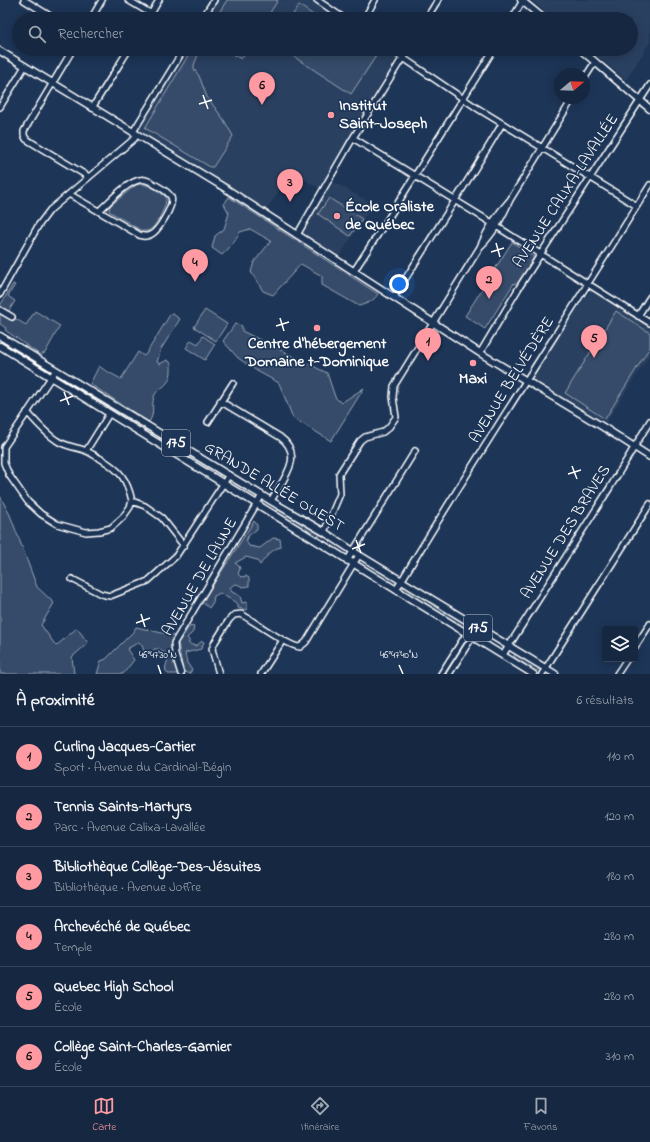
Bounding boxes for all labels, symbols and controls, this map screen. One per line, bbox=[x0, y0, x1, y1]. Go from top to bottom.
search box bbox=[12, 12, 638, 56]
icon: search bbox=[26, 23, 48, 45]
text: Rechercher bbox=[58, 23, 123, 45]
north arrow bbox=[554, 68, 590, 104]
pin: 6 bbox=[249, 72, 275, 105]
place label: Institut Saint-Joseph bbox=[339, 94, 428, 136]
street label: AVENUE CALIXA-LAVALLÉE bbox=[507, 109, 625, 273]
marker: Institut Saint-Joseph bbox=[326, 110, 336, 120]
pin: 3 bbox=[277, 169, 303, 202]
place label: École Oraliste de Québec bbox=[345, 195, 435, 237]
marker: École Oraliste de Québec bbox=[332, 211, 342, 221]
pin: 4 bbox=[182, 249, 208, 282]
pin: 2 bbox=[476, 266, 502, 299]
your location bbox=[389, 274, 409, 294]
street label: AVENUE BELVÉDÈRE bbox=[463, 312, 561, 448]
marker: Centre d'hébergement Domaine t-Dominique bbox=[312, 323, 322, 333]
pin: 5 bbox=[581, 325, 607, 358]
pin: 1 bbox=[415, 328, 441, 361]
place label: Centre d'hébergement Domaine t-Dominique bbox=[244, 332, 390, 374]
marker: Maxi bbox=[468, 358, 478, 368]
place label: Maxi bbox=[459, 367, 487, 391]
road number: 175 bbox=[162, 430, 190, 456]
street label: GRANDE ALLÉE OUEST bbox=[199, 436, 349, 538]
street label: AVENUE DES BRAVES bbox=[515, 460, 617, 604]
street label: AVENUE DE LAUNE bbox=[156, 513, 244, 641]
road number: 175 bbox=[464, 615, 492, 641]
map controls bbox=[602, 626, 638, 662]
button: layers bbox=[602, 626, 638, 662]
text: 46°47'30"N bbox=[139, 648, 177, 663]
text: 46°47'40"N bbox=[380, 648, 418, 663]
text: À proximité bbox=[16, 688, 94, 713]
text: 6 résultats bbox=[577, 691, 634, 710]
text: Curling Jacques-Cartier bbox=[54, 736, 195, 758]
text: 1 bbox=[27, 747, 31, 766]
text: 110 m bbox=[607, 747, 634, 766]
text: Sport · Avenue du Cardinal-Bégin bbox=[54, 758, 231, 777]
text: Tennis Saints-Martyrs bbox=[54, 796, 192, 818]
text: 2 bbox=[26, 807, 32, 826]
text: 120 m bbox=[604, 807, 634, 826]
text: Parc · Avenue Calixa-Lavallée bbox=[54, 818, 205, 837]
text: Bibliothèque Collège-Des-Jésuites bbox=[54, 856, 261, 878]
text: 3 bbox=[26, 867, 32, 886]
text: 180 m bbox=[606, 867, 634, 886]
text: Bibliothèque · Avenue Joffre bbox=[54, 878, 201, 897]
text: Archevéché de Québec bbox=[54, 916, 190, 938]
text: 4 bbox=[26, 927, 32, 946]
text: 280 m bbox=[604, 927, 634, 946]
text: Temple bbox=[54, 938, 92, 957]
text: Quebec High School bbox=[54, 976, 173, 998]
text: 5 bbox=[25, 987, 33, 1006]
text: 280 m bbox=[604, 987, 634, 1006]
text: École bbox=[54, 998, 82, 1017]
text: Collège Saint-Charles-Garnier bbox=[54, 1036, 231, 1058]
text: 6 bbox=[26, 1047, 32, 1066]
text: 310 m bbox=[606, 1047, 634, 1066]
text: École bbox=[54, 1058, 82, 1077]
tab: Carte bbox=[92, 1095, 116, 1135]
tab: Itinéraire bbox=[301, 1095, 339, 1135]
tab: Favoris bbox=[524, 1095, 558, 1135]

